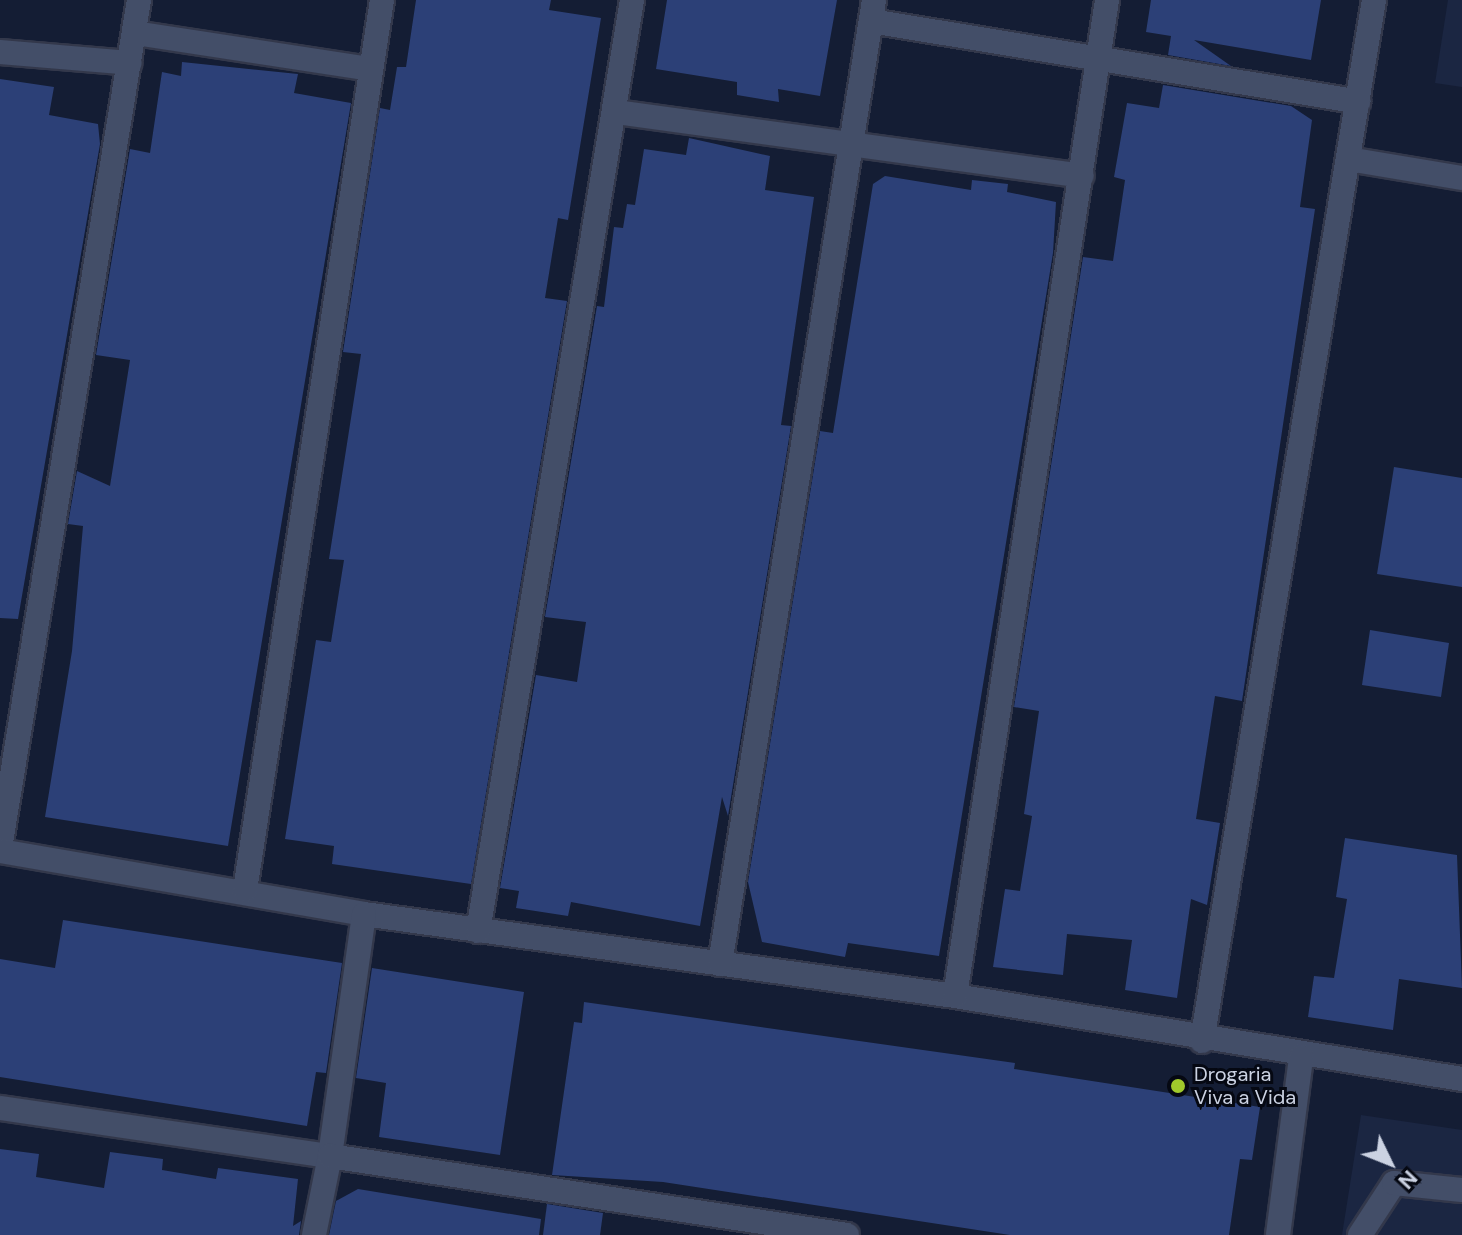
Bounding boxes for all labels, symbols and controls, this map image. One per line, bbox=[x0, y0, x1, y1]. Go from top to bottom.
place label: Drogaria Viva a Vida bbox=[1194, 1062, 1296, 1109]
marker: Drogaria Viva a Vida bbox=[1169, 1077, 1187, 1095]
north arrow bbox=[1350, 1123, 1430, 1203]
text: N bbox=[1392, 1164, 1424, 1195]

